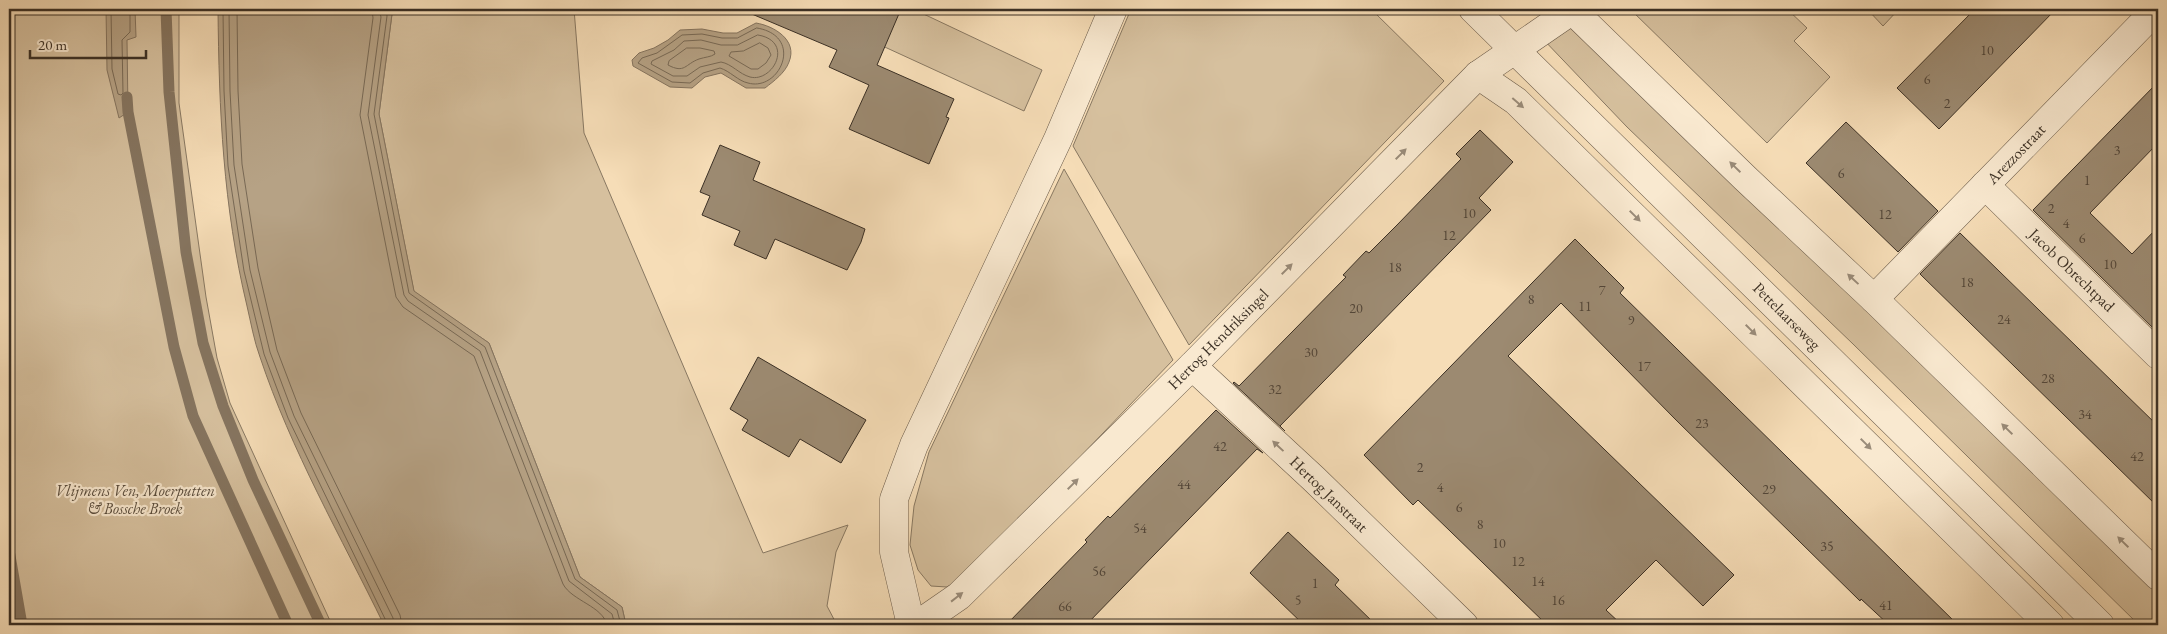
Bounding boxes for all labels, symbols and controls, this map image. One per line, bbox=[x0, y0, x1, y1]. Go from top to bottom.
scale bar bbox=[30, 28, 146, 60]
text: 20 m bbox=[38, 35, 67, 54]
house number: 10 bbox=[1980, 41, 1994, 59]
house number: 6 bbox=[1924, 70, 1931, 88]
house number: 2 bbox=[1944, 94, 1951, 112]
one-way arrow bbox=[1511, 98, 1524, 109]
street label: Arezzostraat bbox=[1981, 119, 2050, 189]
house number: 3 bbox=[2114, 141, 2121, 159]
one-way arrow bbox=[1395, 148, 1407, 160]
one-way arrow bbox=[1729, 161, 1741, 173]
house number: 6 bbox=[1838, 164, 1845, 182]
house number: 1 bbox=[2084, 171, 2090, 189]
house number: 2 bbox=[2048, 199, 2055, 217]
house number: 10 bbox=[1462, 204, 1476, 222]
house number: 12 bbox=[1878, 205, 1892, 223]
one-way arrow bbox=[1629, 210, 1641, 222]
house number: 4 bbox=[2063, 214, 2070, 232]
street label: Jacob Obrechtpad bbox=[2023, 222, 2120, 317]
house number: 12 bbox=[1442, 226, 1456, 244]
house number: 6 bbox=[2079, 229, 2086, 247]
house number: 10 bbox=[2103, 255, 2117, 273]
house number: 18 bbox=[1388, 258, 1402, 276]
one-way arrow bbox=[1281, 264, 1293, 276]
one-way arrow bbox=[1847, 273, 1859, 285]
house number: 18 bbox=[1960, 273, 1974, 291]
street label: Pettelaarseweg bbox=[1749, 278, 1826, 355]
house number: 7 bbox=[1599, 281, 1606, 299]
street label: Hertog Hendriksingel bbox=[1163, 284, 1273, 394]
house number: 8 bbox=[1528, 290, 1535, 308]
house number: 11 bbox=[1578, 297, 1592, 315]
house number: 20 bbox=[1349, 299, 1363, 317]
house number: 24 bbox=[1997, 310, 2011, 328]
house number: 9 bbox=[1628, 311, 1635, 329]
one-way arrow bbox=[1744, 324, 1756, 336]
house number: 30 bbox=[1304, 343, 1318, 361]
house number: 17 bbox=[1637, 357, 1651, 375]
house number: 28 bbox=[2041, 369, 2055, 387]
house number: 32 bbox=[1268, 380, 1282, 398]
house number: 34 bbox=[2078, 405, 2092, 423]
house number: 23 bbox=[1695, 414, 1709, 432]
one-way arrow bbox=[2001, 423, 2013, 435]
house number: 42 bbox=[1213, 437, 1227, 455]
one-way arrow bbox=[1860, 438, 1872, 450]
one-way arrow bbox=[1273, 440, 1285, 452]
house number: 42 bbox=[2130, 447, 2144, 465]
street label: Hertog Janstraat bbox=[1285, 451, 1373, 537]
house number: 2 bbox=[1417, 458, 1424, 476]
house number: 44 bbox=[1177, 475, 1191, 493]
one-way arrow bbox=[1067, 478, 1079, 490]
house number: 4 bbox=[1437, 478, 1444, 496]
park label: Vlijmens Ven, Moerputten & Bossche Broek bbox=[55, 480, 215, 519]
house number: 29 bbox=[1762, 480, 1776, 498]
house number: 6 bbox=[1456, 498, 1463, 516]
house number: 8 bbox=[1477, 515, 1484, 533]
house number: 54 bbox=[1133, 519, 1147, 537]
house number: 10 bbox=[1492, 534, 1506, 552]
one-way arrow bbox=[2118, 536, 2130, 548]
house number: 35 bbox=[1820, 537, 1834, 555]
house number: 12 bbox=[1511, 552, 1525, 570]
house number: 56 bbox=[1092, 562, 1106, 580]
house number: 14 bbox=[1531, 572, 1545, 590]
house number: 1 bbox=[1312, 574, 1318, 592]
house number: 5 bbox=[1295, 591, 1301, 609]
house number: 16 bbox=[1551, 591, 1565, 609]
one-way arrow bbox=[950, 592, 963, 603]
house number: 41 bbox=[1879, 596, 1893, 614]
house number: 66 bbox=[1058, 597, 1072, 615]

